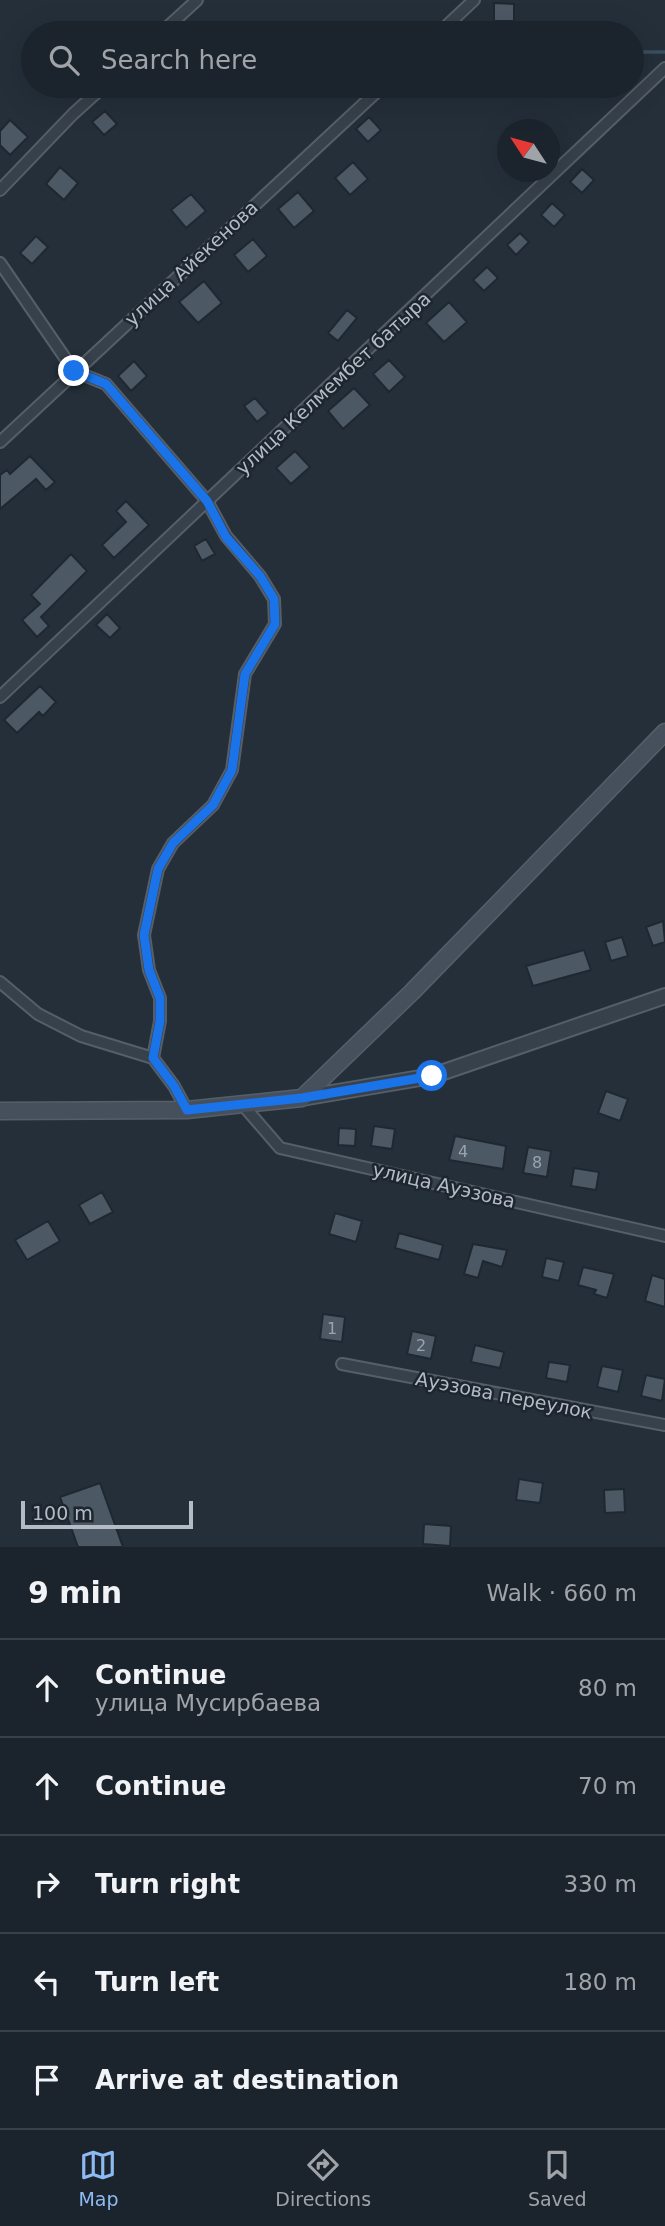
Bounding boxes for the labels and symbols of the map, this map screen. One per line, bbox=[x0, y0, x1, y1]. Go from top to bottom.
north arrow bbox=[497, 119, 560, 182]
street label: улица Айекенова bbox=[120, 196, 262, 330]
street label: улица Келмембет батыра bbox=[231, 287, 435, 479]
route end bbox=[58, 355, 89, 386]
route start bbox=[416, 1060, 447, 1091]
house number: 4 bbox=[458, 1142, 468, 1161]
house number: 8 bbox=[532, 1153, 542, 1172]
street label: улица Ауэзова bbox=[371, 1158, 517, 1212]
house number: 1 bbox=[327, 1319, 337, 1338]
house number: 2 bbox=[416, 1336, 426, 1355]
street label: Ауэзова переулок bbox=[414, 1367, 594, 1423]
scale bar bbox=[21, 1498, 192, 1530]

